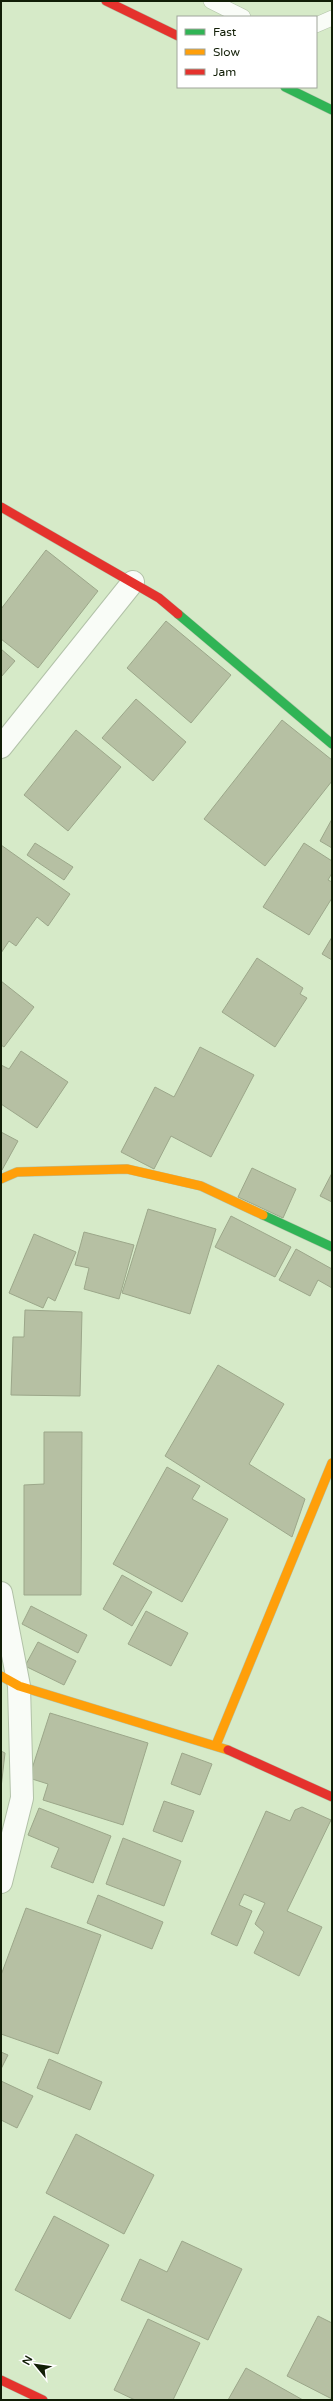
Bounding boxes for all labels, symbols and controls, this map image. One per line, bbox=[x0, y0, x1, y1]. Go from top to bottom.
legend bbox=[177, 16, 317, 88]
text: Fast bbox=[213, 25, 237, 39]
text: Slow bbox=[213, 45, 240, 59]
text: Jam bbox=[213, 65, 236, 79]
north arrow bbox=[16, 2345, 56, 2385]
text: N bbox=[20, 2353, 36, 2367]

